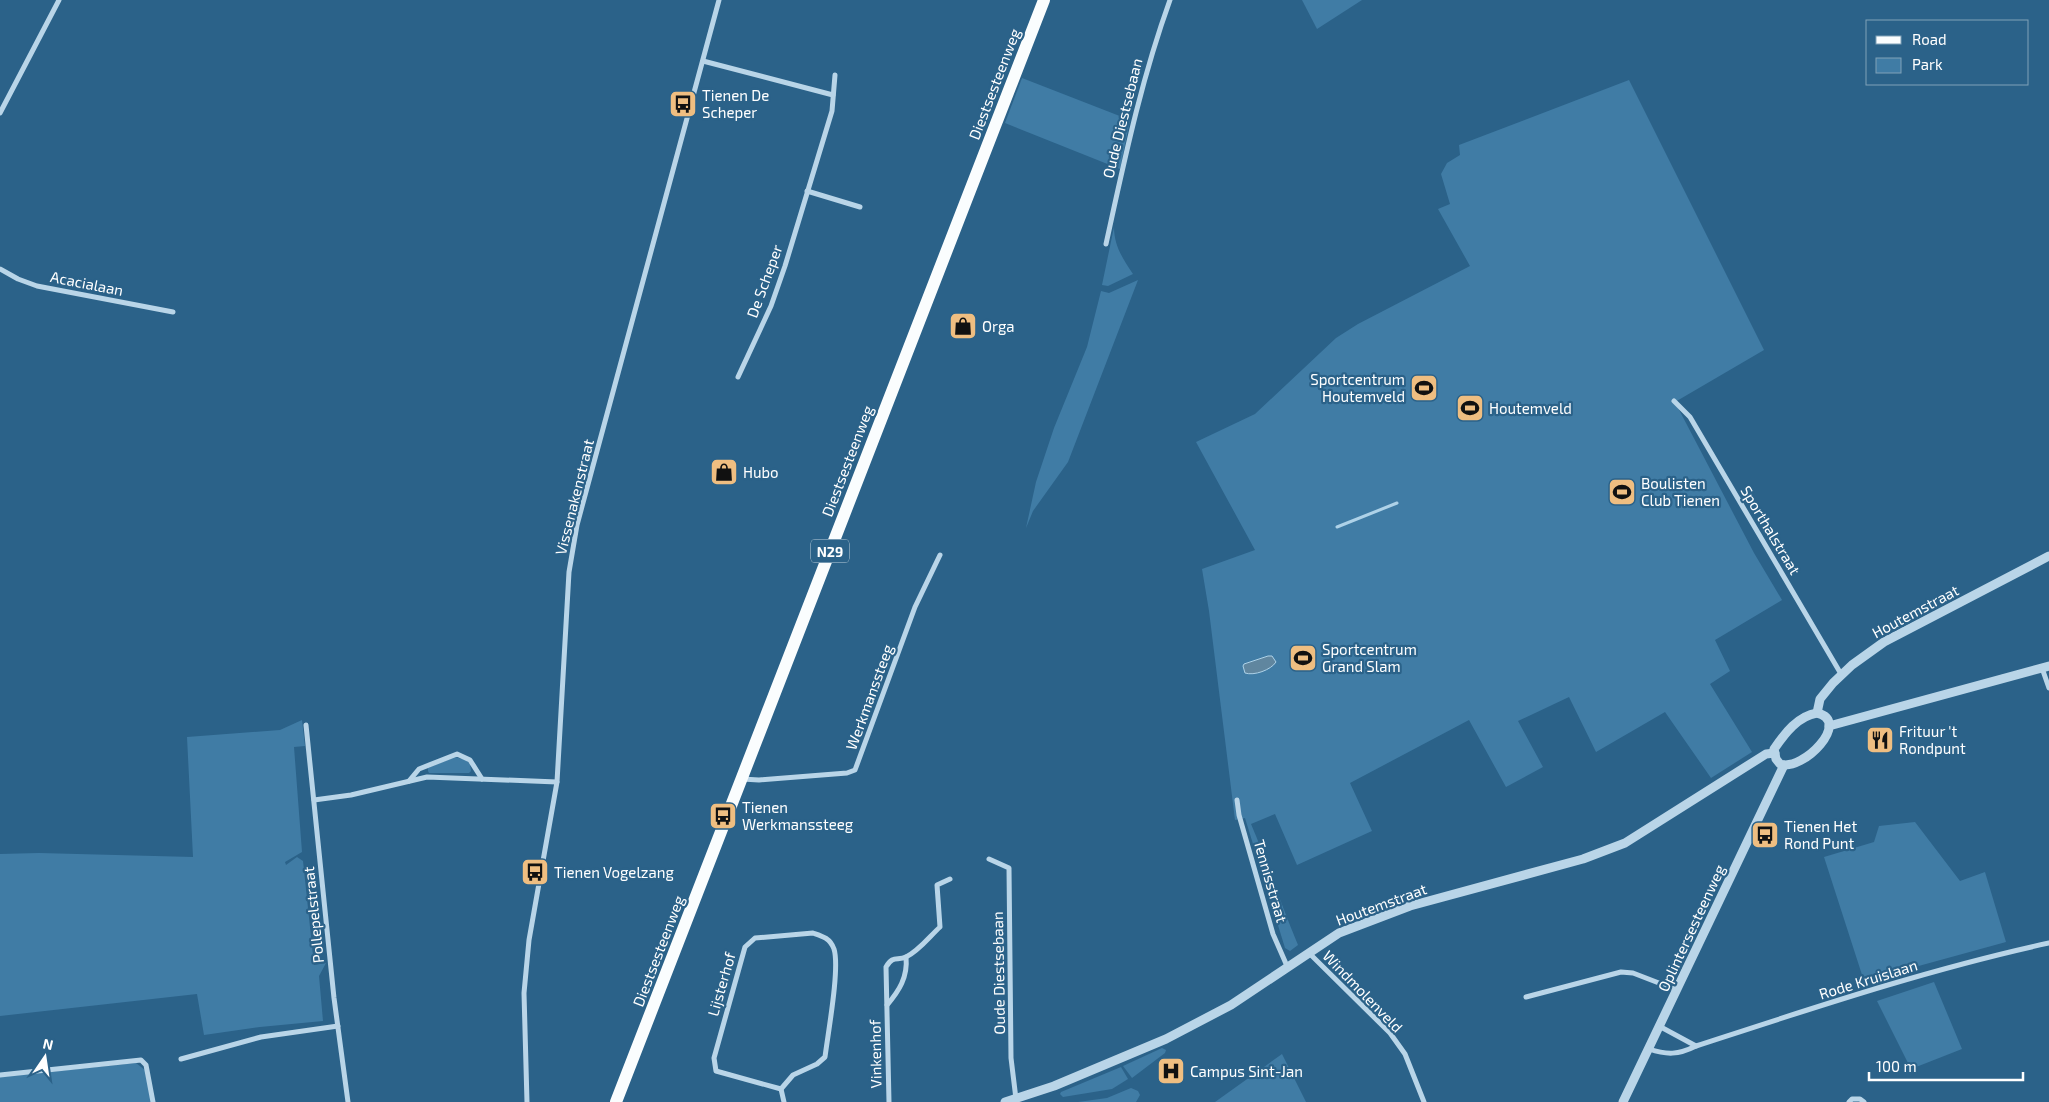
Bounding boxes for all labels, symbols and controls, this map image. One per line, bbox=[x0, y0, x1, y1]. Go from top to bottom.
legend bbox=[1866, 20, 2029, 85]
street label: Diestsesteenweg bbox=[965, 25, 1024, 142]
text: Road bbox=[1912, 30, 1947, 48]
text: Park bbox=[1912, 55, 1943, 73]
street label: Oude Diestsebaan bbox=[1098, 56, 1146, 180]
place label: Tienen De Scheper bbox=[702, 86, 769, 121]
bus stop icon: Tienen De Scheper bbox=[668, 89, 698, 119]
street label: De Scheper bbox=[742, 242, 786, 320]
street label: Acacialaan bbox=[49, 267, 125, 299]
shop icon: Orga bbox=[948, 311, 978, 341]
place label: Orga bbox=[982, 317, 1015, 335]
place label: Sportcentrum Houtemveld bbox=[1310, 370, 1405, 405]
sports icon: Sportcentrum Houtemveld bbox=[1409, 373, 1439, 403]
sports icon: Houtemveld bbox=[1455, 393, 1485, 423]
place label: Houtemveld bbox=[1489, 399, 1572, 417]
street label: Diestsesteenweg bbox=[818, 402, 877, 519]
street label: Vissenakenstraat bbox=[551, 437, 597, 557]
shop icon: Hubo bbox=[709, 457, 739, 487]
place label: Hubo bbox=[743, 463, 779, 481]
place label: Boulisten Club Tienen bbox=[1641, 474, 1720, 509]
sports icon: Boulisten Club Tienen bbox=[1607, 477, 1637, 507]
street label: Sporthalstraat bbox=[1737, 482, 1805, 578]
road number: N29 bbox=[811, 540, 849, 562]
street label: Houtemstraat bbox=[1869, 580, 1962, 641]
place label: Sportcentrum Grand Slam bbox=[1322, 640, 1417, 675]
street label: Werkmanssteeg bbox=[842, 641, 897, 752]
sports icon: Sportcentrum Grand Slam bbox=[1288, 643, 1318, 673]
place label: Frituur 't Rondpunt bbox=[1899, 722, 1966, 757]
restaurant icon: Frituur 't Rondpunt bbox=[1865, 725, 1895, 755]
place label: Tienen Werkmanssteeg bbox=[742, 798, 854, 833]
bus stop icon: Tienen Werkmanssteeg bbox=[708, 801, 738, 831]
place label: Tienen Het Rond Punt bbox=[1784, 817, 1857, 852]
bus stop icon: Tienen Het Rond Punt bbox=[1750, 820, 1780, 850]
street label: Tennisstraat bbox=[1251, 837, 1291, 925]
bus stop icon: Tienen Vogelzang bbox=[520, 857, 550, 887]
street label: Oplintersesteenweg bbox=[1654, 861, 1729, 994]
place label: Tienen Vogelzang bbox=[554, 863, 674, 881]
street label: Pollepelstraat bbox=[299, 866, 327, 964]
street label: Houtemstraat bbox=[1333, 879, 1429, 929]
street label: Diestsesteenweg bbox=[629, 892, 688, 1009]
street label: Oude Diestsebaan bbox=[988, 911, 1008, 1035]
street label: Windmolenveld bbox=[1319, 946, 1407, 1036]
street label: Lijsterhof bbox=[703, 950, 740, 1018]
street label: Rode Kruislaan bbox=[1817, 955, 1919, 1003]
street label: Vinkenhof bbox=[865, 1019, 885, 1088]
north arrow bbox=[20, 1032, 70, 1082]
text: N bbox=[41, 1034, 55, 1053]
scale bar bbox=[1869, 1050, 2023, 1082]
hospital icon: Campus Sint-Jan bbox=[1156, 1056, 1186, 1086]
text: 100 m bbox=[1876, 1057, 1917, 1075]
place label: Campus Sint-Jan bbox=[1190, 1062, 1303, 1080]

